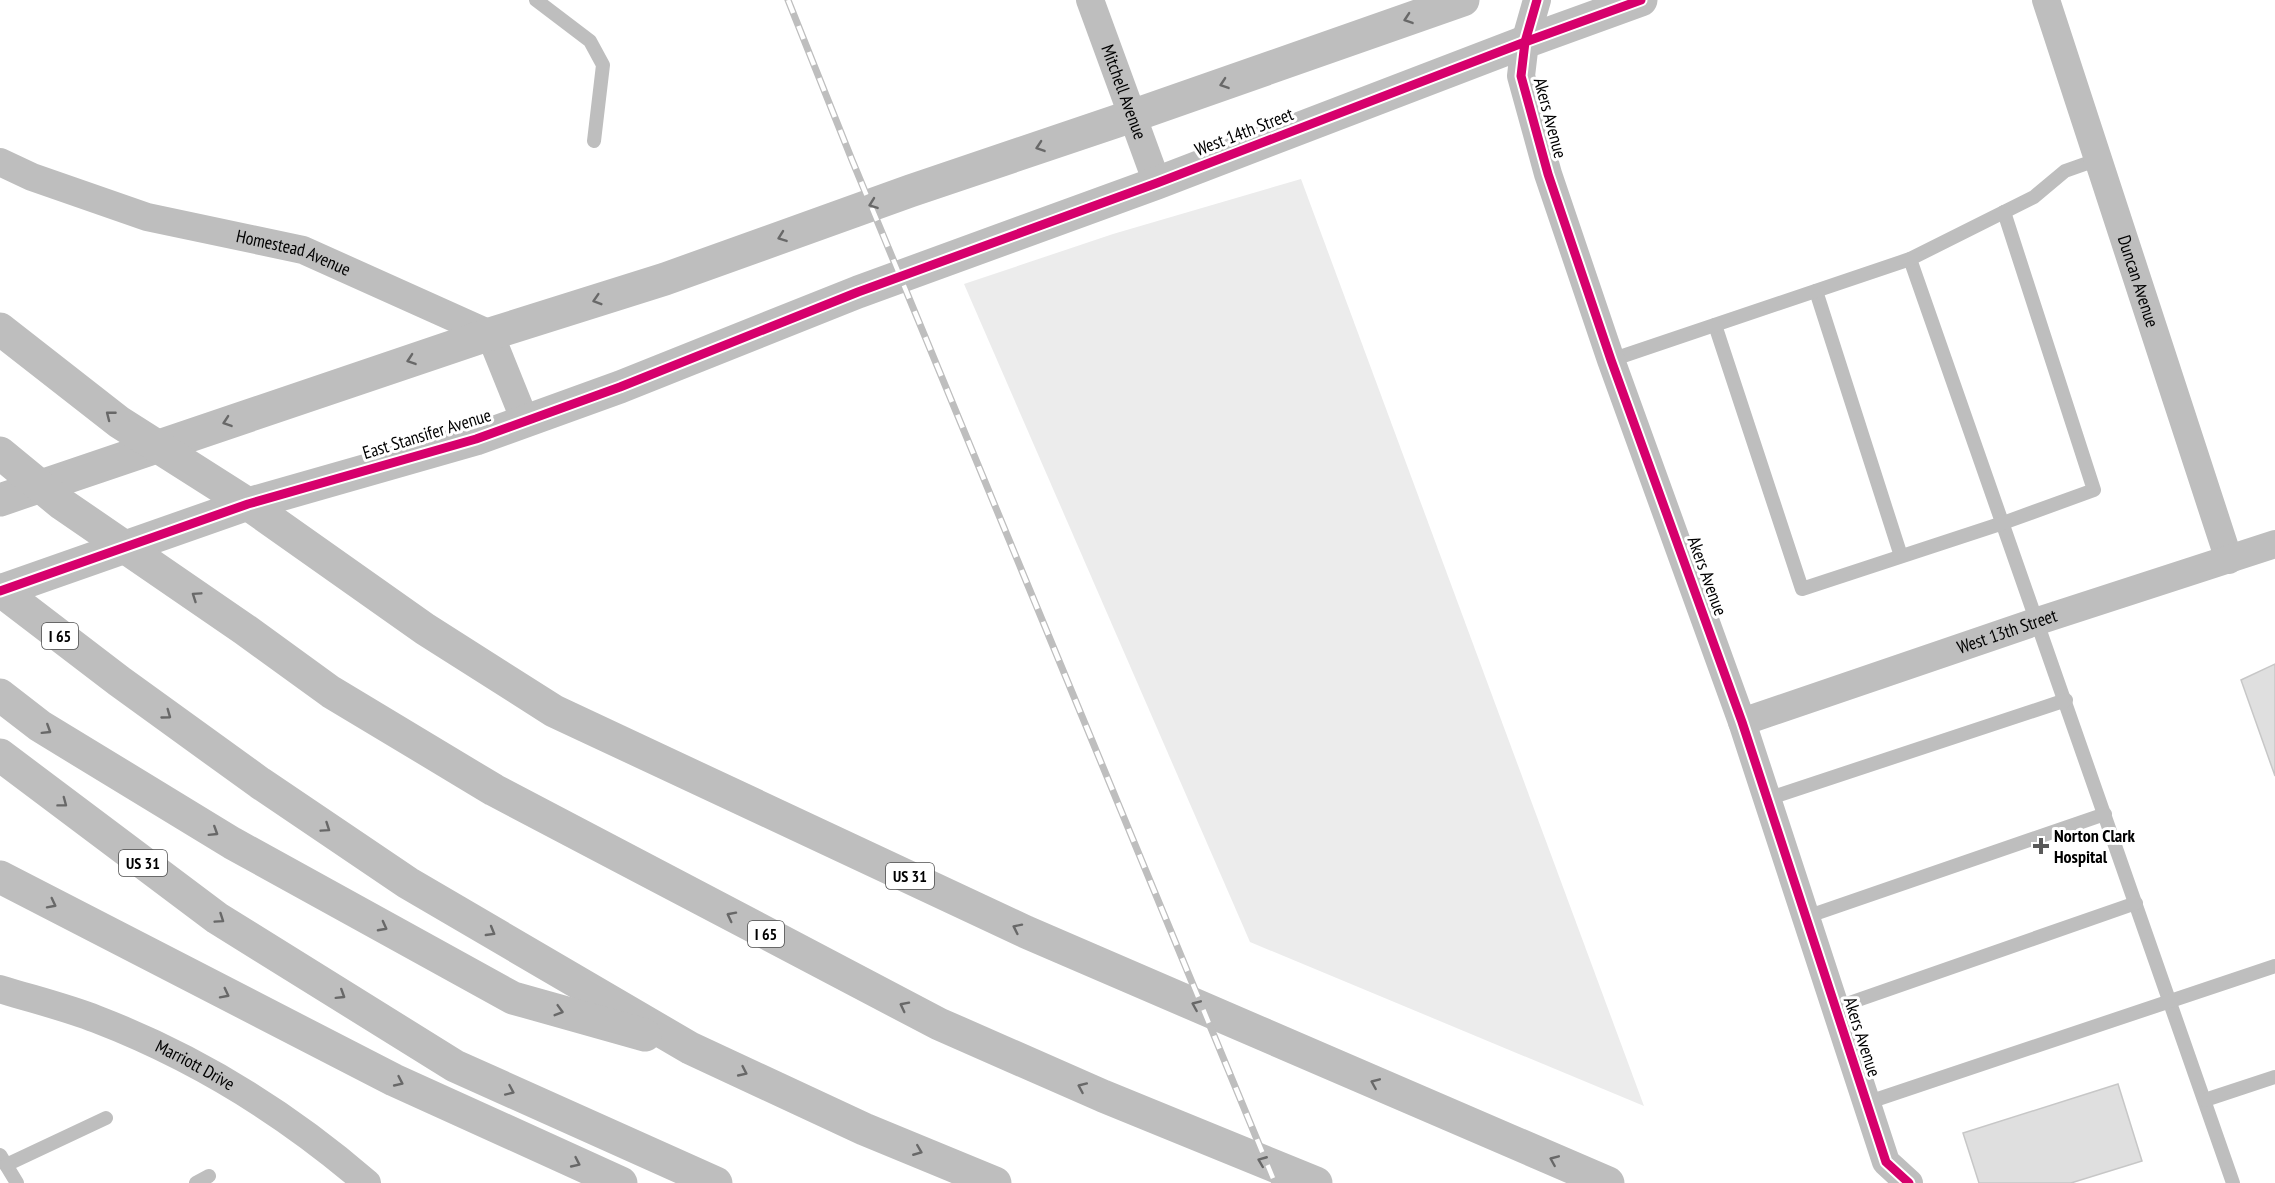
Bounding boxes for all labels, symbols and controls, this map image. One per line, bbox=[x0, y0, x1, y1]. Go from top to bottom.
one-way arrow bbox=[1403, 12, 1414, 25]
street label: Mitchell Avenue bbox=[1096, 41, 1152, 142]
street label: Akers Avenue bbox=[1529, 75, 1572, 161]
one-way arrow bbox=[1219, 76, 1230, 89]
street label: West 14th Street bbox=[1191, 102, 1296, 161]
one-way arrow bbox=[1035, 140, 1046, 153]
one-way arrow bbox=[868, 197, 879, 210]
street label: Homestead Avenue bbox=[234, 224, 354, 281]
one-way arrow bbox=[777, 230, 787, 243]
street label: Duncan Avenue bbox=[2113, 232, 2164, 330]
one-way arrow bbox=[592, 293, 603, 305]
one-way arrow bbox=[407, 353, 417, 365]
street label: East Stansifer Avenue bbox=[360, 403, 494, 464]
one-way arrow bbox=[106, 412, 117, 423]
one-way arrow bbox=[222, 415, 233, 427]
street label: Akers Avenue bbox=[1683, 533, 1732, 619]
one-way arrow bbox=[192, 592, 203, 603]
street label: West 13th Street bbox=[1954, 604, 2060, 659]
road number: I 65 bbox=[42, 623, 78, 649]
one-way arrow bbox=[160, 708, 171, 719]
one-way arrow bbox=[41, 722, 51, 734]
one-way arrow bbox=[56, 796, 67, 807]
one-way arrow bbox=[319, 821, 330, 832]
one-way arrow bbox=[207, 824, 218, 835]
place label: Norton Clark Hospital bbox=[2054, 824, 2136, 868]
marker: Norton Clark Hospital bbox=[2032, 837, 2050, 855]
road number: US 31 bbox=[119, 850, 167, 876]
road number: US 31 bbox=[886, 863, 934, 889]
one-way arrow bbox=[46, 897, 56, 908]
one-way arrow bbox=[213, 912, 224, 923]
one-way arrow bbox=[727, 912, 738, 923]
one-way arrow bbox=[377, 920, 388, 931]
road number: I 65 bbox=[748, 921, 784, 947]
one-way arrow bbox=[1013, 923, 1024, 935]
one-way arrow bbox=[485, 924, 495, 936]
one-way arrow bbox=[219, 986, 230, 998]
one-way arrow bbox=[335, 988, 345, 1000]
street label: Akers Avenue bbox=[1839, 994, 1886, 1080]
one-way arrow bbox=[1192, 1001, 1203, 1013]
one-way arrow bbox=[900, 1002, 911, 1013]
one-way arrow bbox=[553, 1004, 563, 1016]
street label: Marriott Drive bbox=[152, 1034, 239, 1095]
one-way arrow bbox=[736, 1065, 747, 1077]
one-way arrow bbox=[392, 1075, 403, 1087]
one-way arrow bbox=[1371, 1078, 1382, 1090]
one-way arrow bbox=[1077, 1082, 1088, 1094]
one-way arrow bbox=[504, 1084, 515, 1096]
one-way arrow bbox=[912, 1144, 923, 1156]
one-way arrow bbox=[1549, 1155, 1560, 1167]
one-way arrow bbox=[570, 1156, 581, 1168]
one-way arrow bbox=[1257, 1156, 1268, 1168]

